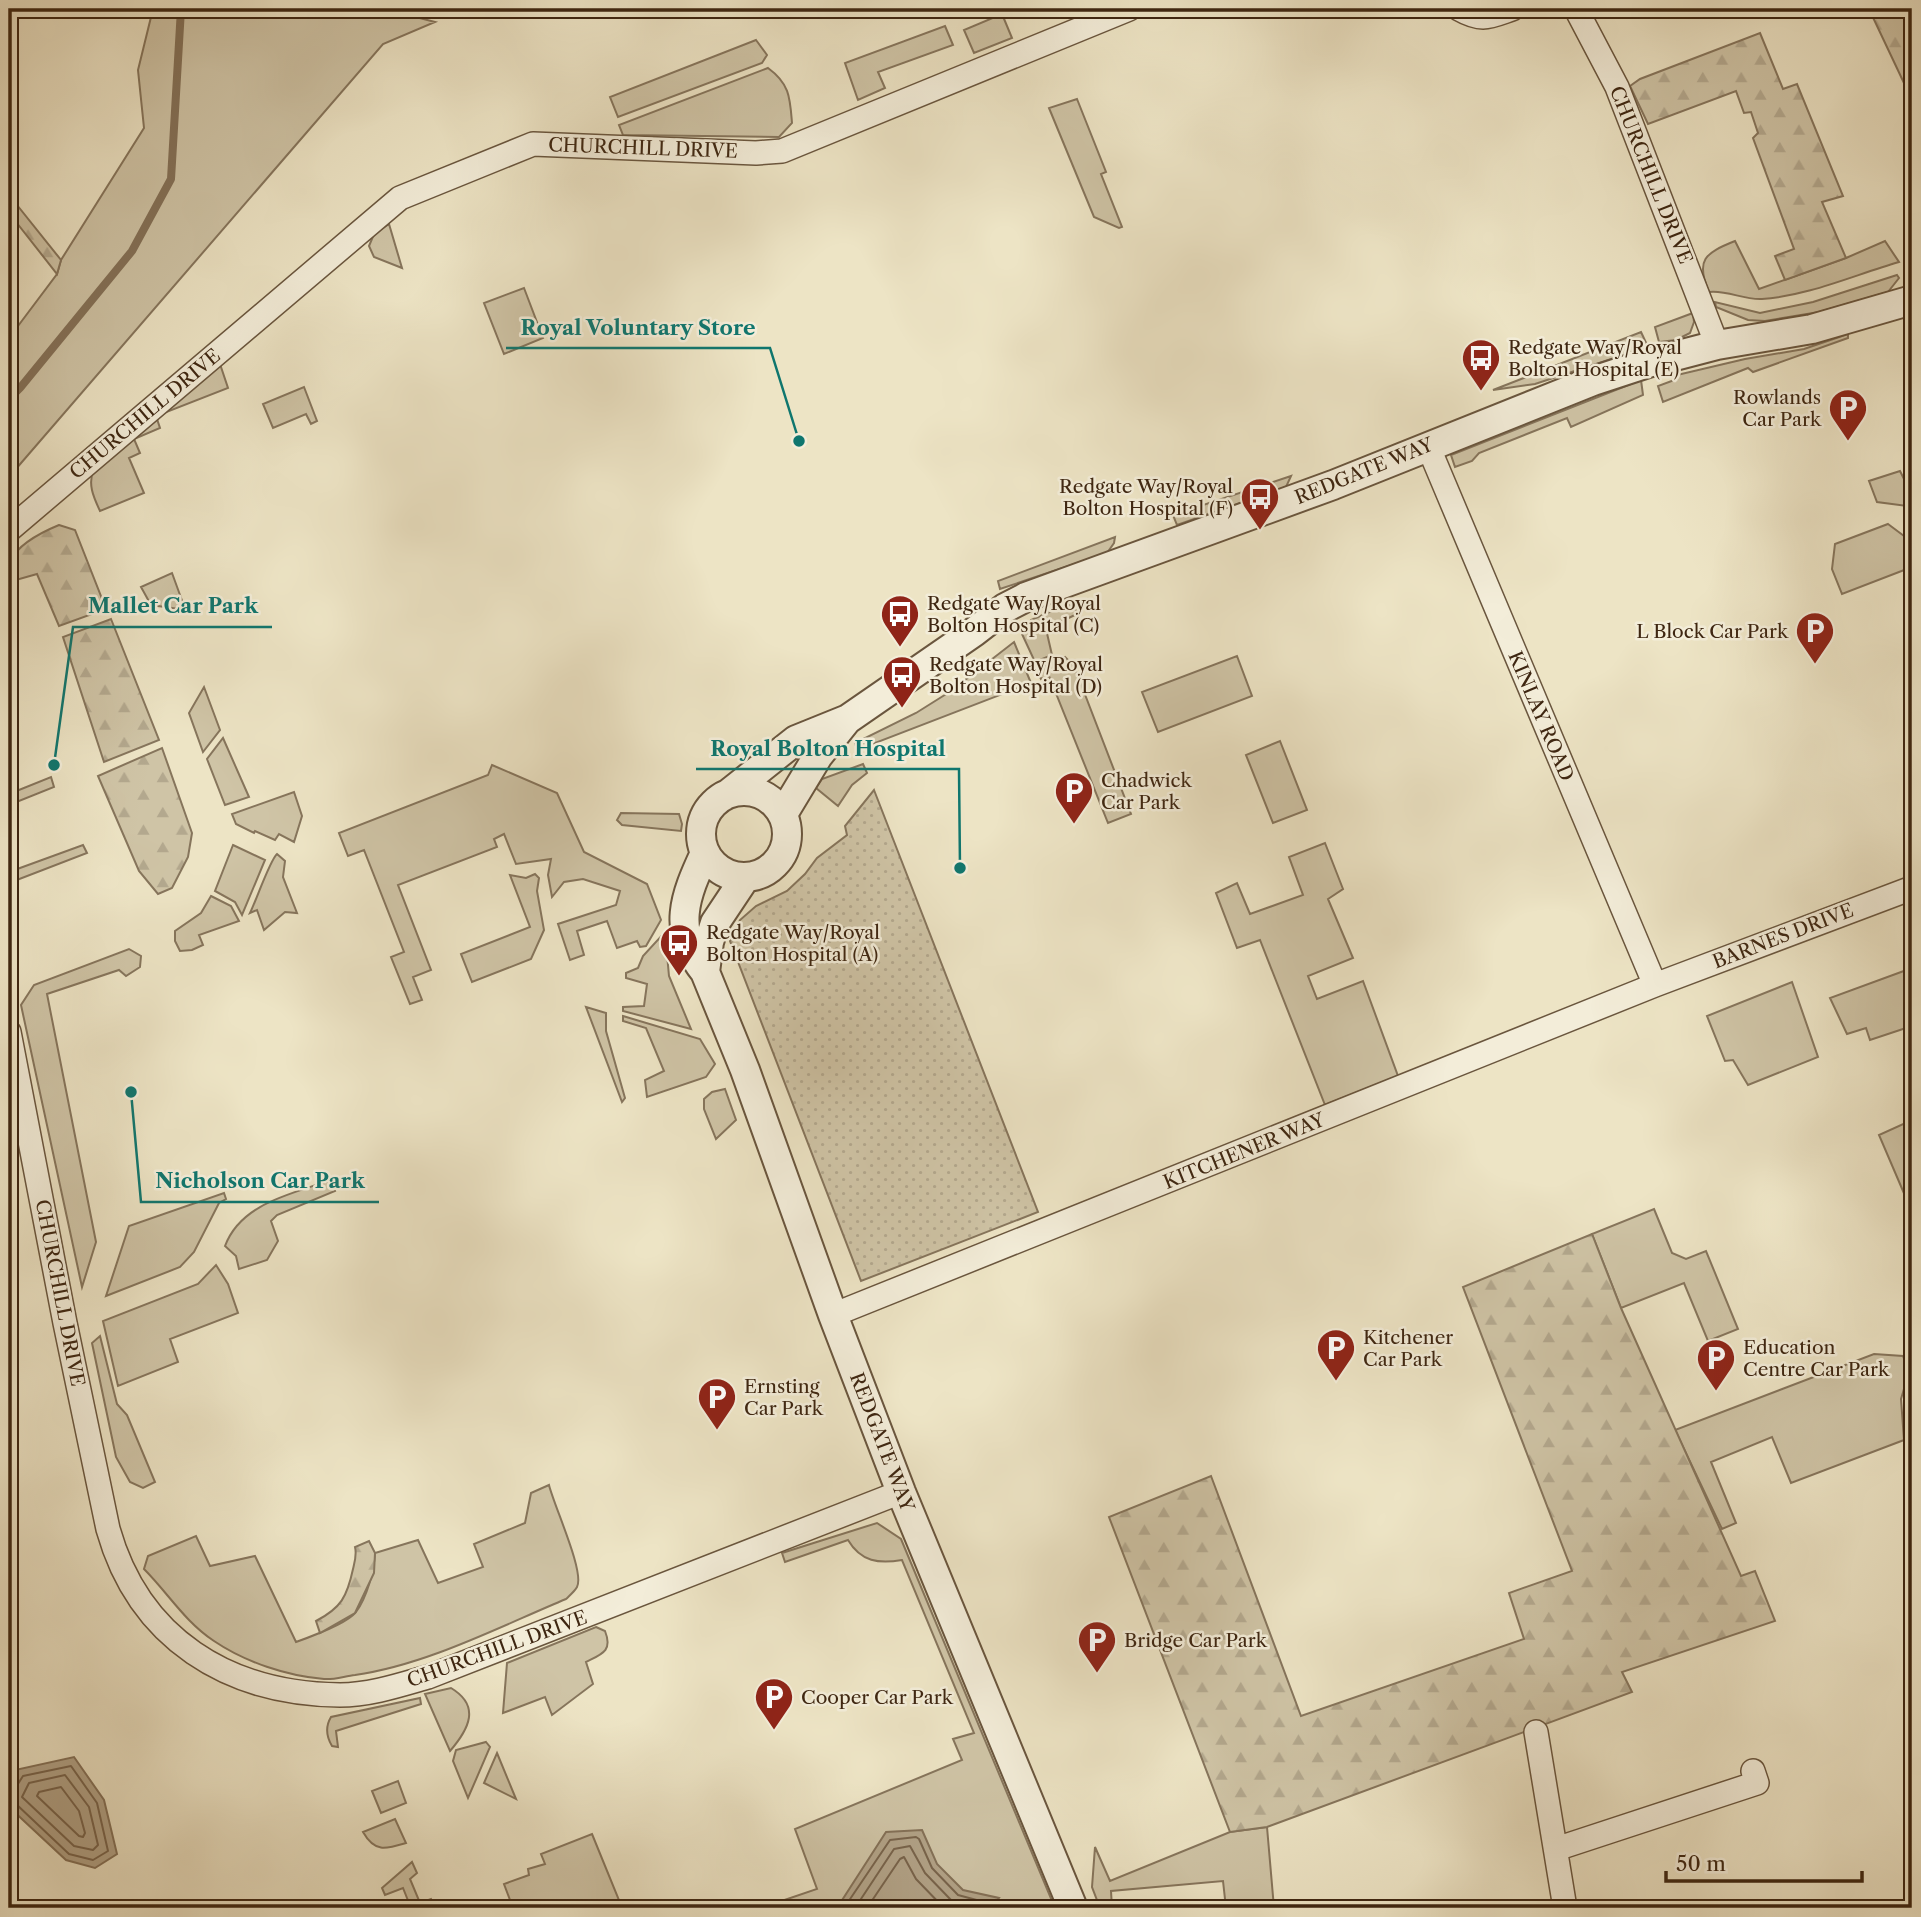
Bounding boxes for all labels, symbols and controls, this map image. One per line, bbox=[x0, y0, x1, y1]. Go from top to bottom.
street label: CHURCHILL DRIVE bbox=[1605, 83, 1697, 267]
street label: CHURCHILL DRIVE bbox=[548, 133, 738, 163]
callout: Royal Voluntary Store bbox=[506, 306, 770, 348]
text: Royal Voluntary Store bbox=[521, 315, 755, 340]
place label: Redgate Way/Royal Bolton Hospital (E) bbox=[1508, 336, 1682, 381]
bus stop icon: Redgate Way/Royal Bolton Hospital (E) bbox=[1460, 337, 1502, 392]
street label: CHURCHILL DRIVE bbox=[65, 344, 225, 484]
place label: Rowlands Car Park bbox=[1733, 386, 1822, 431]
parking icon: Rowlands Car Park bbox=[1827, 387, 1869, 442]
street label: REDGATE WAY bbox=[1291, 433, 1437, 509]
place label: Redgate Way/Royal Bolton Hospital (F) bbox=[1059, 475, 1233, 520]
bus stop icon: Redgate Way/Royal Bolton Hospital (F) bbox=[1239, 476, 1281, 531]
callout: Mallet Car Park bbox=[73, 585, 272, 627]
place label: Redgate Way/Royal Bolton Hospital (C) bbox=[927, 592, 1101, 637]
text: Mallet Car Park bbox=[88, 593, 259, 618]
bus stop icon: Redgate Way/Royal Bolton Hospital (C) bbox=[879, 593, 921, 648]
parking icon: L Block Car Park bbox=[1794, 610, 1836, 665]
place label: L Block Car Park bbox=[1636, 620, 1789, 643]
street label: KINLAY ROAD bbox=[1503, 648, 1579, 784]
place label: Redgate Way/Royal Bolton Hospital (D) bbox=[929, 653, 1103, 698]
bus stop icon: Redgate Way/Royal Bolton Hospital (D) bbox=[881, 654, 923, 709]
callout: Royal Bolton Hospital bbox=[696, 727, 959, 769]
text: Royal Bolton Hospital bbox=[710, 736, 946, 761]
place label: Chadwick Car Park bbox=[1101, 769, 1192, 814]
parking icon: Chadwick Car Park bbox=[1053, 770, 1095, 825]
street label: BARNES DRIVE bbox=[1709, 899, 1857, 973]
place label: Redgate Way/Royal Bolton Hospital (A) bbox=[706, 921, 880, 966]
bus stop icon: Redgate Way/Royal Bolton Hospital (A) bbox=[658, 922, 700, 977]
street label: KITCHENER WAY bbox=[1160, 1108, 1328, 1194]
callout: Nicholson Car Park bbox=[141, 1160, 379, 1202]
text: Nicholson Car Park bbox=[155, 1168, 366, 1193]
street label: CHURCHILL DRIVE bbox=[31, 1198, 89, 1388]
place label: Kitchener Car Park bbox=[1363, 1326, 1453, 1371]
parking icon: Kitchener Car Park bbox=[1315, 1327, 1357, 1382]
place label: Education Centre Car Park bbox=[1743, 1336, 1890, 1381]
parking icon: Education Centre Car Park bbox=[1695, 1337, 1737, 1392]
street label: REDGATE WAY bbox=[845, 1369, 919, 1515]
place label: Ernsting Car Park bbox=[744, 1375, 824, 1420]
parking icon: Ernsting Car Park bbox=[696, 1376, 738, 1431]
street label: CHURCHILL DRIVE bbox=[404, 1606, 590, 1692]
parking icon: Bridge Car Park bbox=[1076, 1619, 1118, 1674]
place label: Bridge Car Park bbox=[1124, 1629, 1268, 1652]
parking icon: Cooper Car Park bbox=[753, 1676, 795, 1731]
place label: Cooper Car Park bbox=[801, 1686, 954, 1709]
scale bar bbox=[1666, 1840, 1862, 1884]
text: 50 m bbox=[1676, 1851, 1726, 1876]

